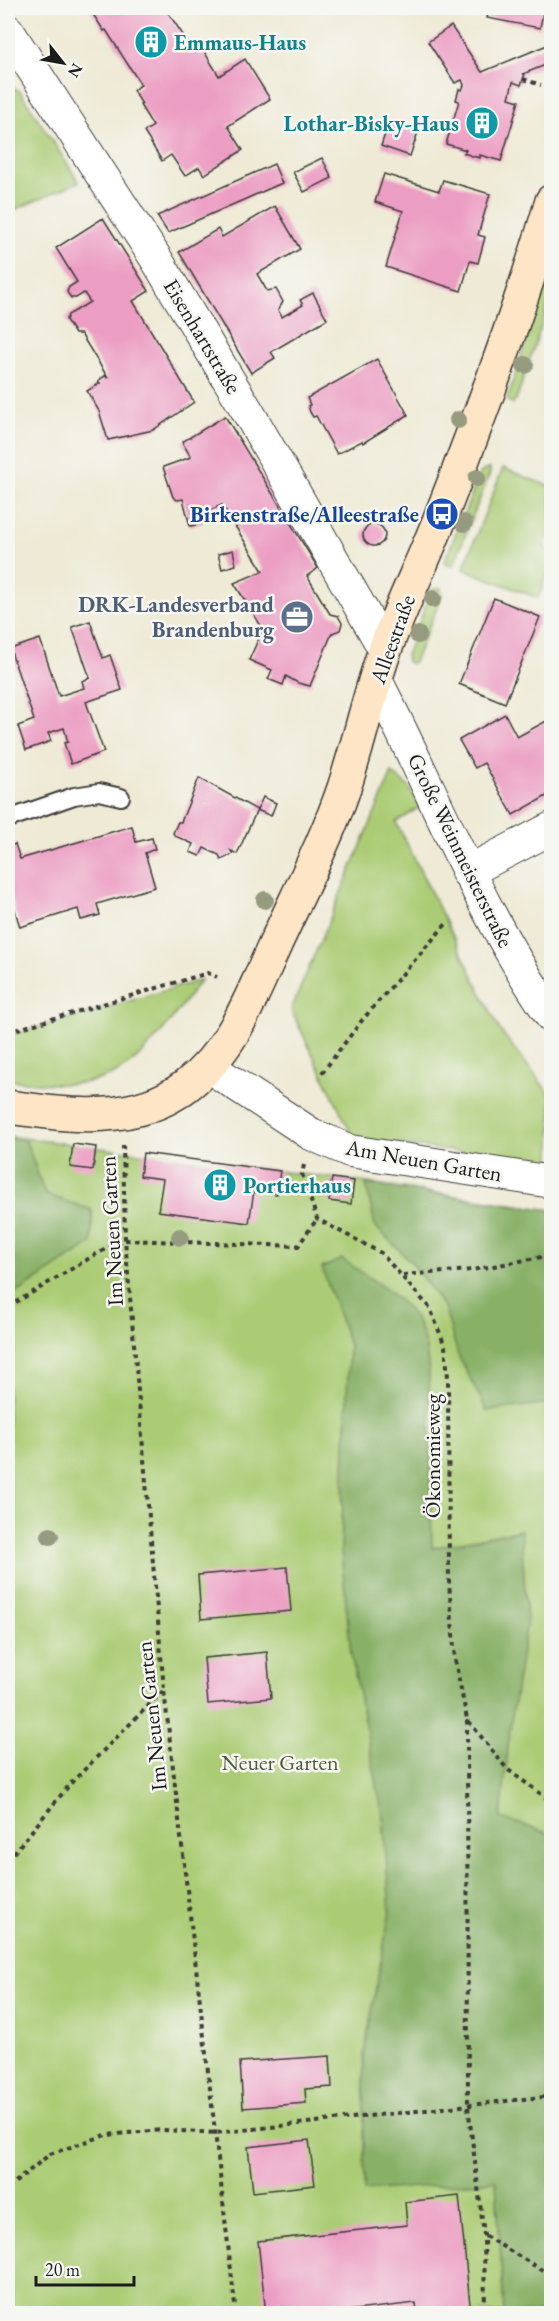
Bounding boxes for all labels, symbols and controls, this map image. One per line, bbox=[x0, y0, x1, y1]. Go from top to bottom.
building icon: Emmaus-Haus bbox=[133, 24, 169, 60]
place label: Emmaus-Haus bbox=[174, 28, 306, 57]
north arrow bbox=[33, 33, 93, 93]
text: N bbox=[63, 60, 88, 81]
building icon: Lothar-Bisky-Haus bbox=[464, 105, 500, 141]
place label: Lothar-Bisky-Haus bbox=[284, 109, 459, 138]
street label: Eisenhartstraße bbox=[157, 273, 249, 399]
bus stop icon: Birkenstraße/Alleestraße bbox=[424, 496, 460, 532]
place label: Birkenstraße/Alleestraße bbox=[190, 500, 419, 529]
place label: DRK-Landesverband Brandenburg bbox=[78, 590, 275, 644]
street label: Alleestraße bbox=[363, 590, 422, 689]
office icon: DRK-Landesverband Brandenburg bbox=[279, 599, 315, 635]
street label: Große Weinmeisterstraße bbox=[401, 748, 520, 953]
street label: Am Neuen Garten bbox=[343, 1132, 505, 1189]
street label: Im Neuen Garten bbox=[93, 1155, 130, 1307]
building icon: Portierhaus bbox=[202, 1167, 238, 1203]
place label: Portierhaus bbox=[243, 1171, 351, 1200]
street label: Ökonomieweg bbox=[418, 1393, 447, 1518]
street label: Im Neuen Garten bbox=[129, 1639, 174, 1792]
park label: Neuer Garten bbox=[221, 1748, 339, 1777]
scale bar bbox=[36, 2249, 134, 2287]
text: 20 m bbox=[45, 2258, 80, 2281]

